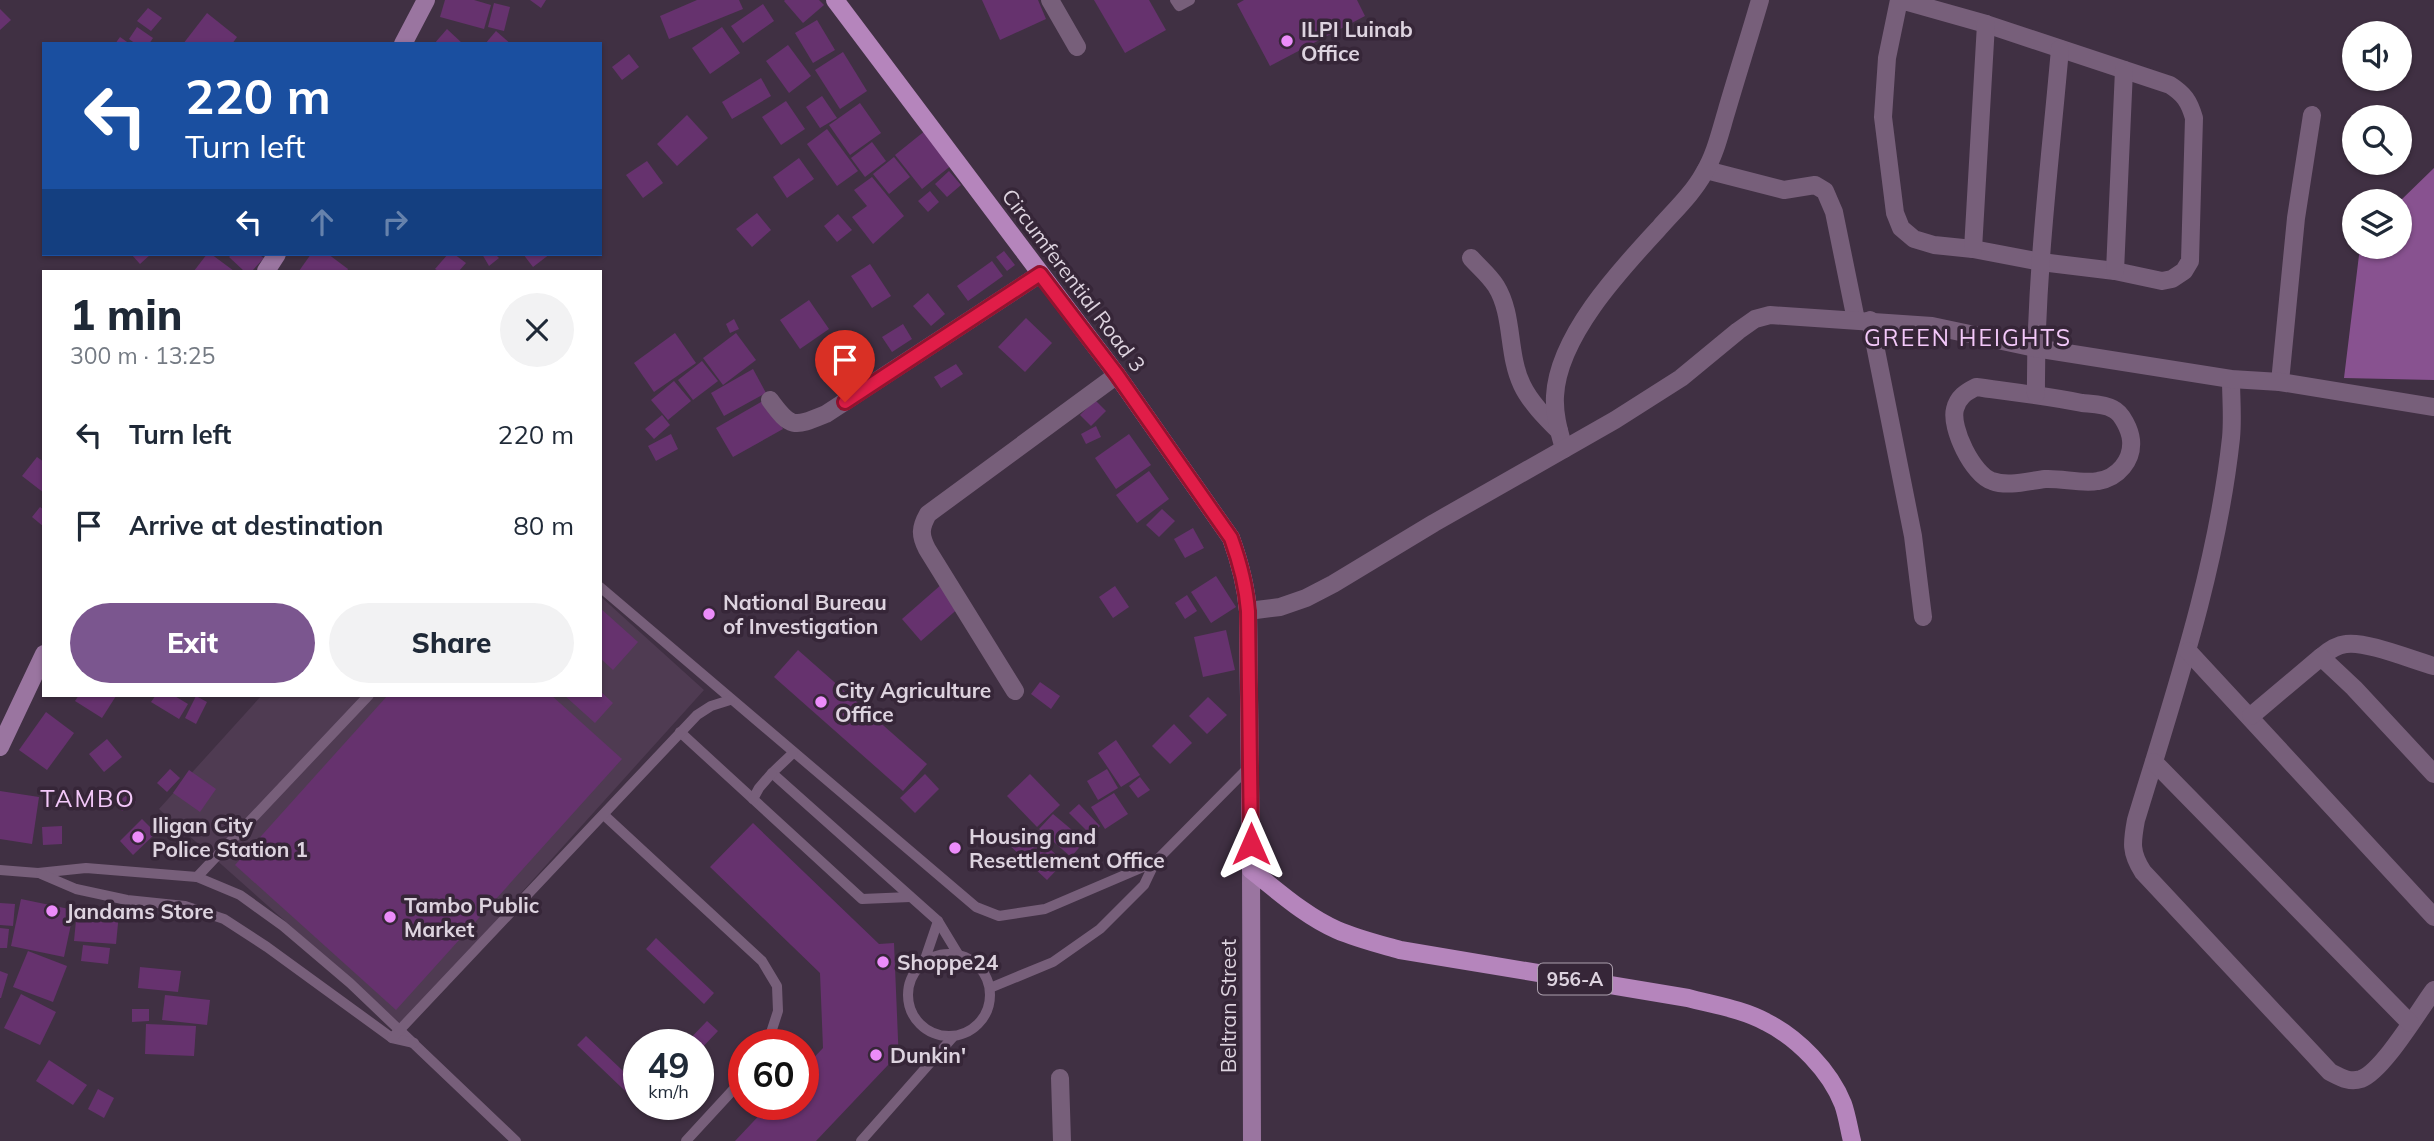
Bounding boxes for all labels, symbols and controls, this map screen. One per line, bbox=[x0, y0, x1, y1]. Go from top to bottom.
place label: ILPI Luinab Office bbox=[1301, 16, 1413, 66]
map controls bbox=[2342, 21, 2412, 259]
button: sound bbox=[2342, 21, 2412, 91]
marker: ILPI Luinab Office bbox=[1279, 33, 1295, 49]
text: 220 m bbox=[185, 65, 331, 126]
icon: left bbox=[70, 70, 161, 161]
button: search bbox=[2342, 105, 2412, 175]
text: Turn left bbox=[185, 126, 305, 166]
street label: Circumferential Road 3 bbox=[997, 183, 1151, 377]
button: layers bbox=[2342, 189, 2412, 259]
icon: left bbox=[230, 203, 268, 241]
icon: ahead bbox=[303, 203, 341, 241]
icon: right bbox=[376, 203, 414, 241]
text: 1 min bbox=[70, 288, 183, 341]
button: close bbox=[500, 293, 574, 367]
district label: GREEN HEIGHTS bbox=[1864, 323, 2072, 352]
pin bbox=[815, 330, 875, 402]
text: 300 m · 13:25 bbox=[70, 341, 215, 370]
icon: arrive bbox=[826, 341, 864, 379]
icon: left bbox=[70, 416, 108, 454]
text: Turn left bbox=[129, 418, 231, 451]
text: 220 m bbox=[498, 418, 574, 451]
icon: arrive bbox=[70, 507, 108, 545]
text: Arrive at destination bbox=[129, 509, 384, 542]
text: 80 m bbox=[513, 509, 574, 542]
place label: National Bureau of Investigation bbox=[723, 589, 887, 639]
button: Exit bbox=[70, 603, 315, 683]
button: Share bbox=[329, 603, 574, 683]
marker: National Bureau of Investigation bbox=[701, 606, 717, 622]
place label: City Agriculture Office bbox=[835, 677, 991, 727]
marker: City Agriculture Office bbox=[813, 694, 829, 710]
district label: TAMBO bbox=[40, 783, 136, 813]
position arrow bbox=[1214, 807, 1288, 881]
place label: Iligan City Police Station 1 bbox=[152, 812, 308, 862]
place label: Housing and Resettlement Office bbox=[969, 823, 1165, 873]
marker: Iligan City Police Station 1 bbox=[130, 829, 146, 845]
marker: Housing and Resettlement Office bbox=[947, 840, 963, 856]
place label: Tambo Public Market bbox=[404, 892, 539, 942]
place label: Jandams Store bbox=[66, 898, 214, 924]
marker: Jandams Store bbox=[44, 903, 60, 919]
marker: Tambo Public Market bbox=[382, 909, 398, 925]
street label: Beltran Street bbox=[1215, 939, 1241, 1073]
place label: Shoppe24 bbox=[897, 949, 999, 975]
marker: Shoppe24 bbox=[875, 954, 891, 970]
road number: 956-A bbox=[1538, 964, 1612, 995]
speed limit sign: 60 bbox=[728, 1029, 819, 1120]
place label: Dunkin' bbox=[890, 1042, 966, 1068]
text: 49 bbox=[647, 1043, 690, 1087]
marker: Dunkin' bbox=[868, 1047, 884, 1063]
text: km/h bbox=[648, 1080, 689, 1103]

